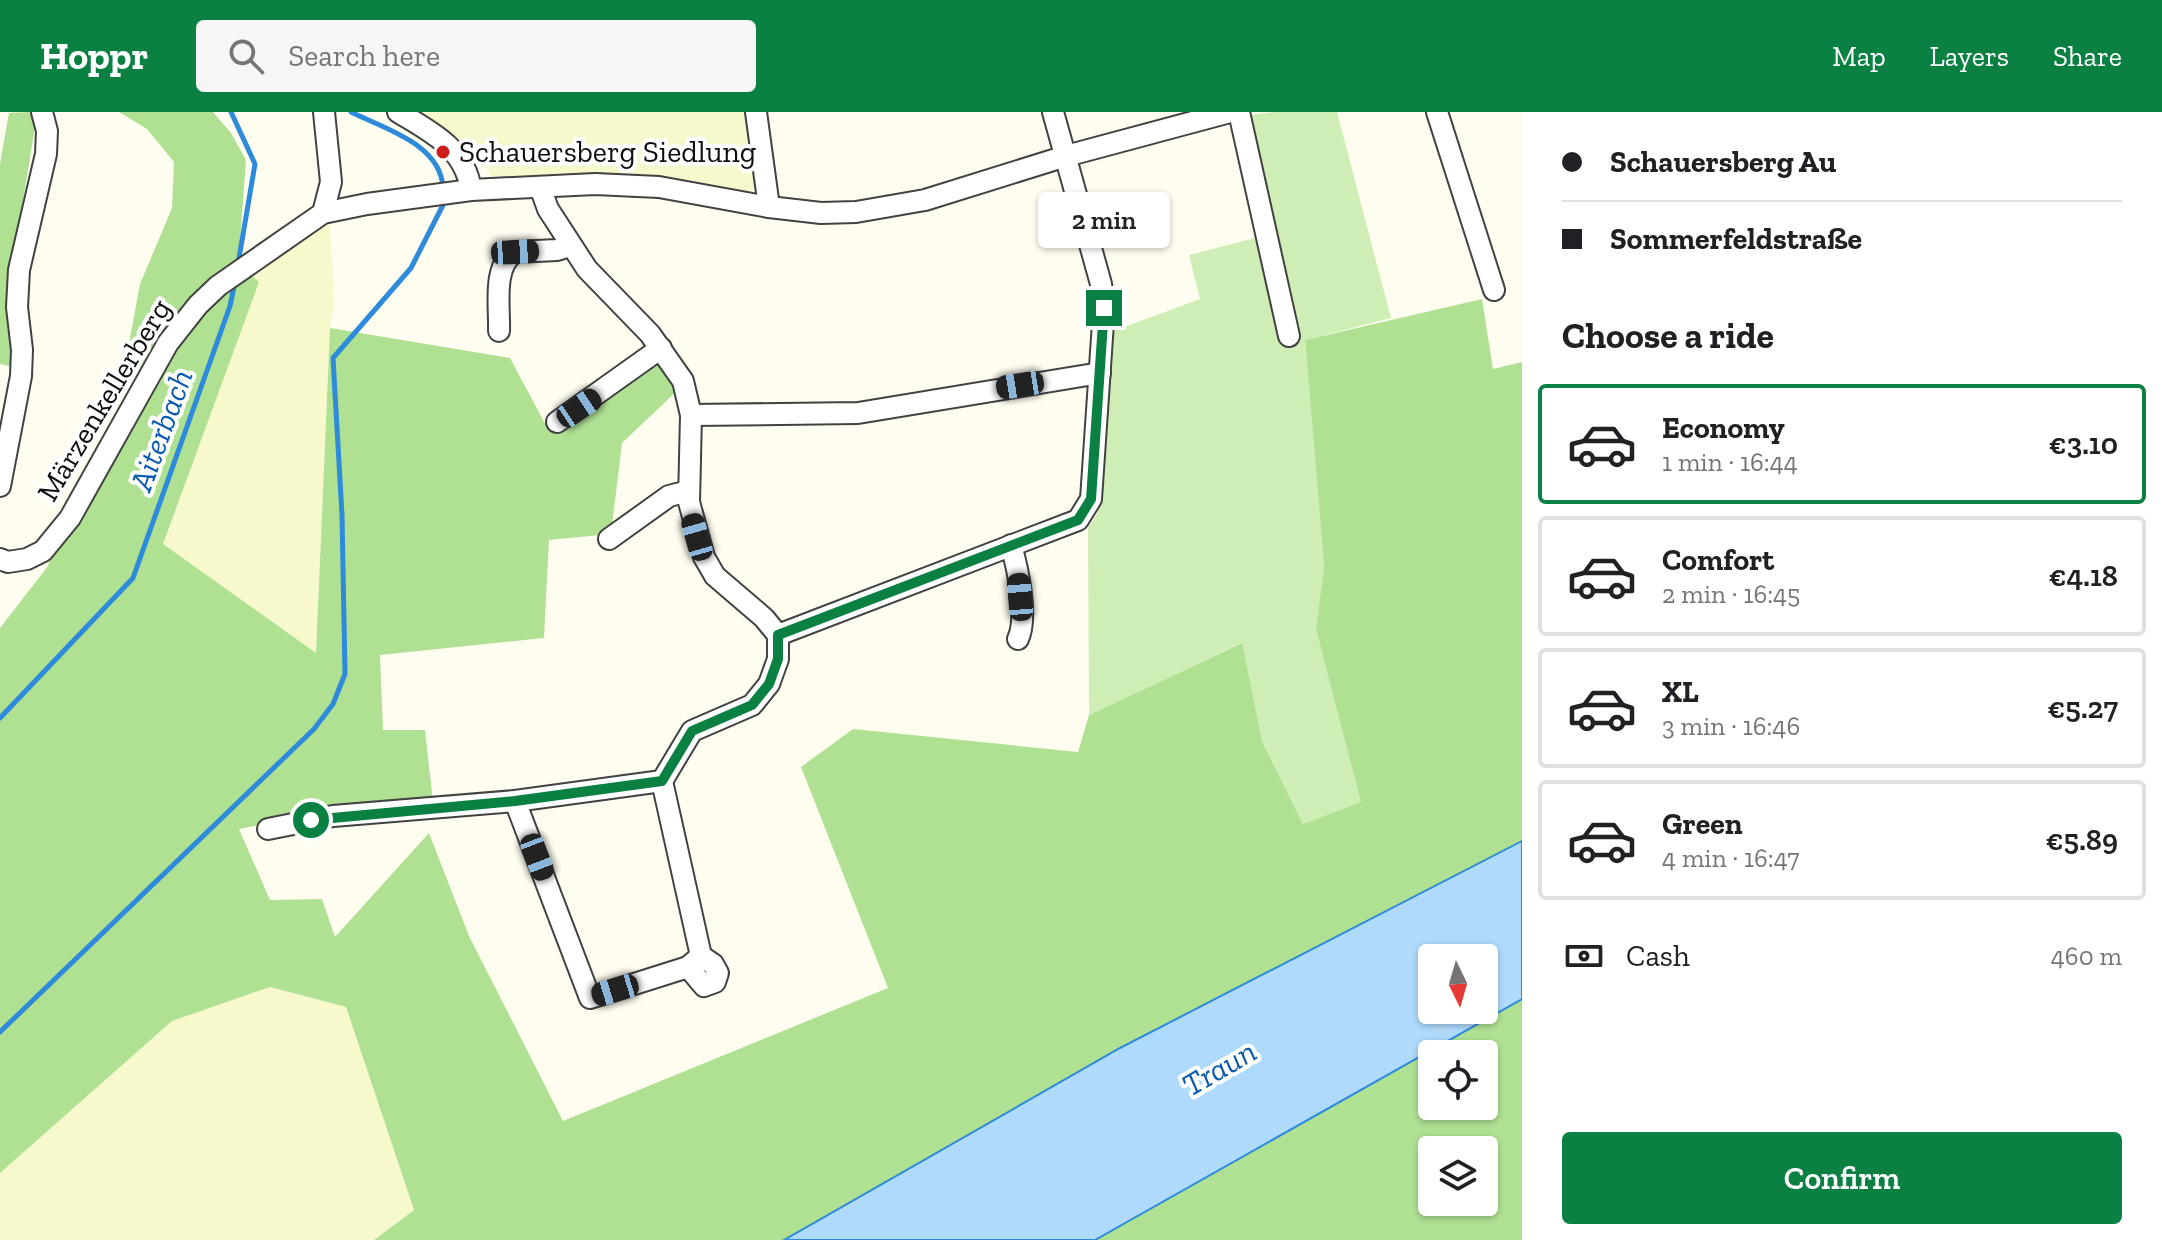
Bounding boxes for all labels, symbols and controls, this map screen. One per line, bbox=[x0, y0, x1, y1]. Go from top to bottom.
search box bbox=[196, 20, 756, 92]
text: Hoppr bbox=[40, 33, 148, 79]
icon: search bbox=[224, 34, 268, 78]
text: Search here bbox=[288, 38, 440, 74]
text: Map bbox=[1832, 40, 1886, 73]
text: Layers bbox=[1930, 40, 2009, 73]
text: Share bbox=[2053, 40, 2122, 73]
place label: Schauersberg Siedlung bbox=[459, 134, 756, 170]
marker: Schauersberg Siedlung bbox=[434, 143, 452, 161]
text: Schauersberg Au bbox=[1610, 144, 1836, 180]
callout: 2 min bbox=[1038, 192, 1170, 248]
text: 2 min bbox=[1072, 204, 1136, 236]
text: Sommerfeldstraße bbox=[1610, 221, 1862, 257]
car bbox=[490, 239, 540, 265]
route end bbox=[1086, 290, 1122, 326]
street label: Märzenkellerberg bbox=[29, 292, 179, 508]
text: Choose a ride bbox=[1562, 314, 1774, 357]
water label: Aiterbach bbox=[121, 364, 201, 497]
car bbox=[994, 369, 1046, 401]
car bbox=[552, 385, 606, 431]
icon: car bbox=[1566, 408, 1638, 480]
text: Economy bbox=[1662, 410, 1785, 446]
text: €3.10 bbox=[2049, 426, 2118, 462]
text: 1 min · 16:44 bbox=[1662, 446, 1798, 478]
car bbox=[679, 511, 715, 563]
icon: car bbox=[1566, 540, 1638, 612]
text: Comfort bbox=[1662, 542, 1774, 578]
text: €4.18 bbox=[2049, 558, 2118, 594]
car bbox=[1006, 572, 1034, 622]
text: 2 min · 16:45 bbox=[1662, 578, 1800, 610]
icon: car bbox=[1566, 672, 1638, 744]
text: XL bbox=[1662, 674, 1699, 710]
text: €5.27 bbox=[2047, 690, 2118, 726]
text: 3 min · 16:46 bbox=[1662, 710, 1800, 742]
route start bbox=[293, 802, 329, 838]
icon: car bbox=[1566, 804, 1638, 876]
text: Green bbox=[1662, 806, 1742, 842]
text: €5.89 bbox=[2046, 822, 2118, 858]
car bbox=[517, 830, 557, 884]
text: 4 min · 16:47 bbox=[1662, 842, 1800, 874]
icon: cash bbox=[1562, 934, 1606, 978]
text: Cash bbox=[1626, 938, 1690, 974]
text: 460 m bbox=[2051, 940, 2122, 972]
north arrow bbox=[1418, 944, 1498, 1024]
map controls bbox=[1418, 944, 1498, 1216]
car bbox=[589, 972, 641, 1008]
water label: Traun bbox=[1175, 1032, 1263, 1104]
button: locate bbox=[1418, 1040, 1498, 1120]
button: Confirm bbox=[1562, 1132, 2122, 1224]
button: layers bbox=[1418, 1136, 1498, 1216]

